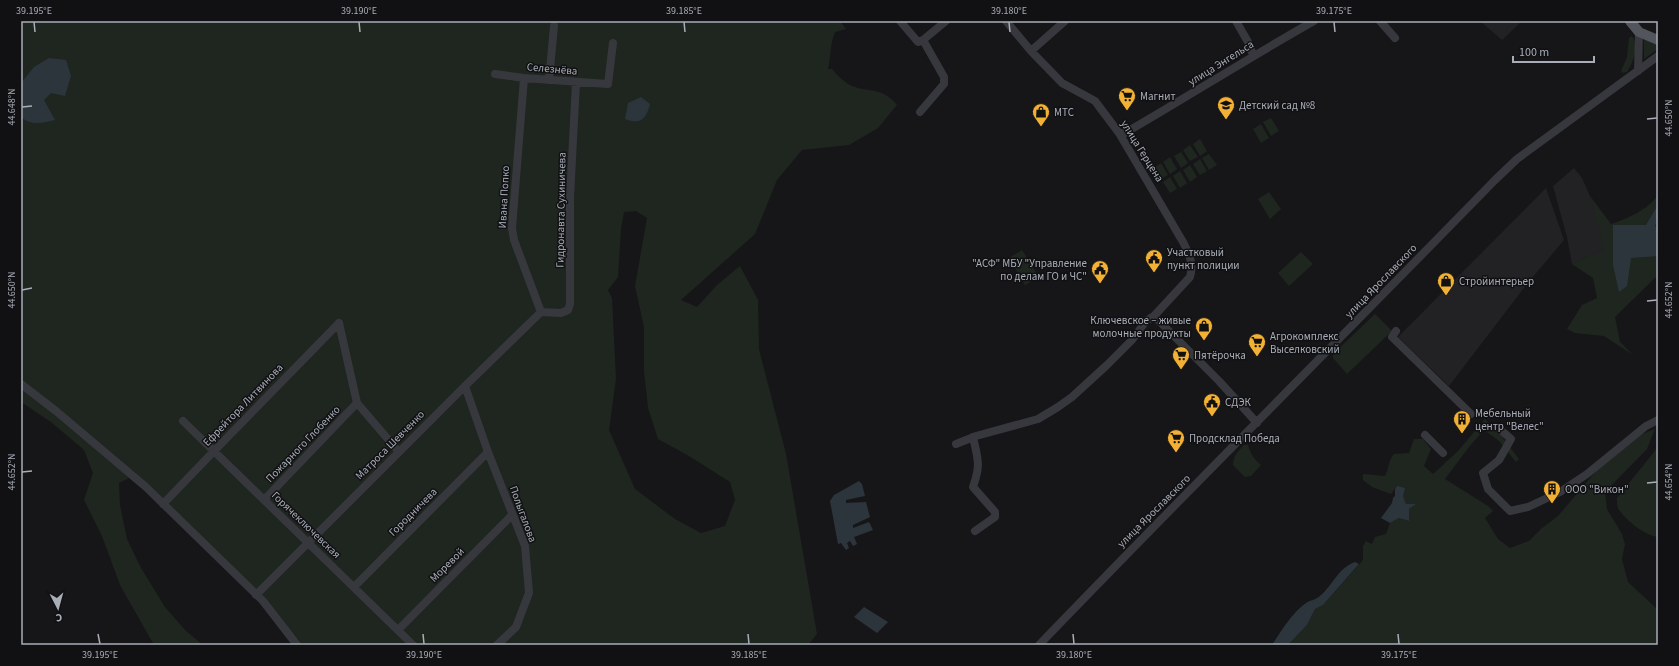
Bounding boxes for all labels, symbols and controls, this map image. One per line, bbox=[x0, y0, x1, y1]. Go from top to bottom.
text: 39.195°E bbox=[16, 4, 52, 18]
text: 39.190°E bbox=[341, 4, 377, 18]
text: 39.185°E bbox=[666, 4, 702, 18]
text: 39.180°E bbox=[991, 4, 1027, 18]
text: 39.175°E bbox=[1316, 4, 1352, 18]
street label: улица Энгельса bbox=[1185, 37, 1257, 89]
scale bar bbox=[1513, 38, 1594, 64]
text: 100 m bbox=[1519, 44, 1549, 61]
street label: Селезнёва bbox=[526, 59, 578, 79]
supermarket icon: Магнит bbox=[1117, 86, 1137, 111]
text: 44.648°N bbox=[5, 88, 19, 126]
place label: Магнит bbox=[1140, 89, 1176, 104]
school or university icon: Детский сад №8 bbox=[1216, 95, 1236, 120]
place label: Детский сад №8 bbox=[1239, 98, 1316, 113]
text: 44.650°N bbox=[1662, 99, 1676, 137]
shop icon: МТС bbox=[1031, 102, 1051, 127]
place label: МТС bbox=[1054, 105, 1074, 120]
street label: улица Герцена bbox=[1117, 117, 1167, 185]
street label: Гидронавта Сухиничева bbox=[552, 152, 570, 268]
street label: Ивана Попко bbox=[495, 165, 513, 229]
street label: улица Ярославского bbox=[1342, 241, 1420, 321]
place label: Участковый пункт полиции bbox=[1167, 245, 1240, 273]
public building icon: Участковый пункт полиции bbox=[1144, 248, 1164, 273]
place label: "АСФ" МБУ "Управление по делам ГО и ЧС" bbox=[972, 256, 1088, 284]
public building icon: "АСФ" МБУ "Управление по делам ГО и ЧС" bbox=[1090, 259, 1110, 284]
text: 44.650°N bbox=[5, 271, 19, 309]
shop icon: Стройинтерьер bbox=[1436, 271, 1456, 296]
place label: Стройинтерьер bbox=[1459, 274, 1534, 289]
text: 44.652°N bbox=[1662, 281, 1676, 319]
place label: Ключевское – живые молочные продукты bbox=[1090, 313, 1192, 341]
shop icon: Ключевское – живые молочные продукты bbox=[1194, 316, 1214, 341]
place label: Агрокомплекс Выселковский bbox=[1270, 329, 1340, 357]
supermarket icon: Агрокомплекс Выселковский bbox=[1247, 332, 1267, 357]
supermarket icon: Пятёрочка bbox=[1171, 345, 1191, 370]
place label: Пятёрочка bbox=[1194, 348, 1246, 363]
street label: Ефрейтора Литвинова bbox=[200, 360, 286, 450]
public building icon: СДЭК bbox=[1202, 392, 1222, 417]
place label: СДЭК bbox=[1225, 395, 1252, 410]
street label: Пожарного Глобенко bbox=[262, 402, 344, 486]
place label: Мебельный центр "Велес" bbox=[1475, 406, 1544, 434]
street label: Матроса Шевченко bbox=[352, 407, 428, 483]
building icon: Мебельный центр "Велес" bbox=[1452, 409, 1472, 434]
supermarket icon: Продсклад Победа bbox=[1166, 428, 1186, 453]
place label: Продсклад Победа bbox=[1189, 431, 1280, 446]
text: 44.652°N bbox=[5, 453, 19, 491]
text: 44.654°N bbox=[1662, 463, 1676, 501]
street label: улица Ярославского bbox=[1114, 471, 1194, 551]
building icon: ООО "Викон" bbox=[1542, 479, 1562, 504]
place label: ООО "Викон" bbox=[1565, 482, 1629, 497]
street label: Городничева bbox=[385, 484, 441, 540]
street label: Полыгалова bbox=[506, 484, 540, 544]
street label: Горячеключевская bbox=[268, 488, 344, 562]
street label: Моревой bbox=[426, 544, 468, 586]
north arrow bbox=[38, 588, 78, 628]
text: С bbox=[54, 610, 63, 625]
text: 39.195°E bbox=[82, 648, 118, 662]
text: 39.190°E bbox=[406, 648, 442, 662]
text: 39.185°E bbox=[731, 648, 767, 662]
text: 39.180°E bbox=[1056, 648, 1092, 662]
text: 39.175°E bbox=[1381, 648, 1417, 662]

